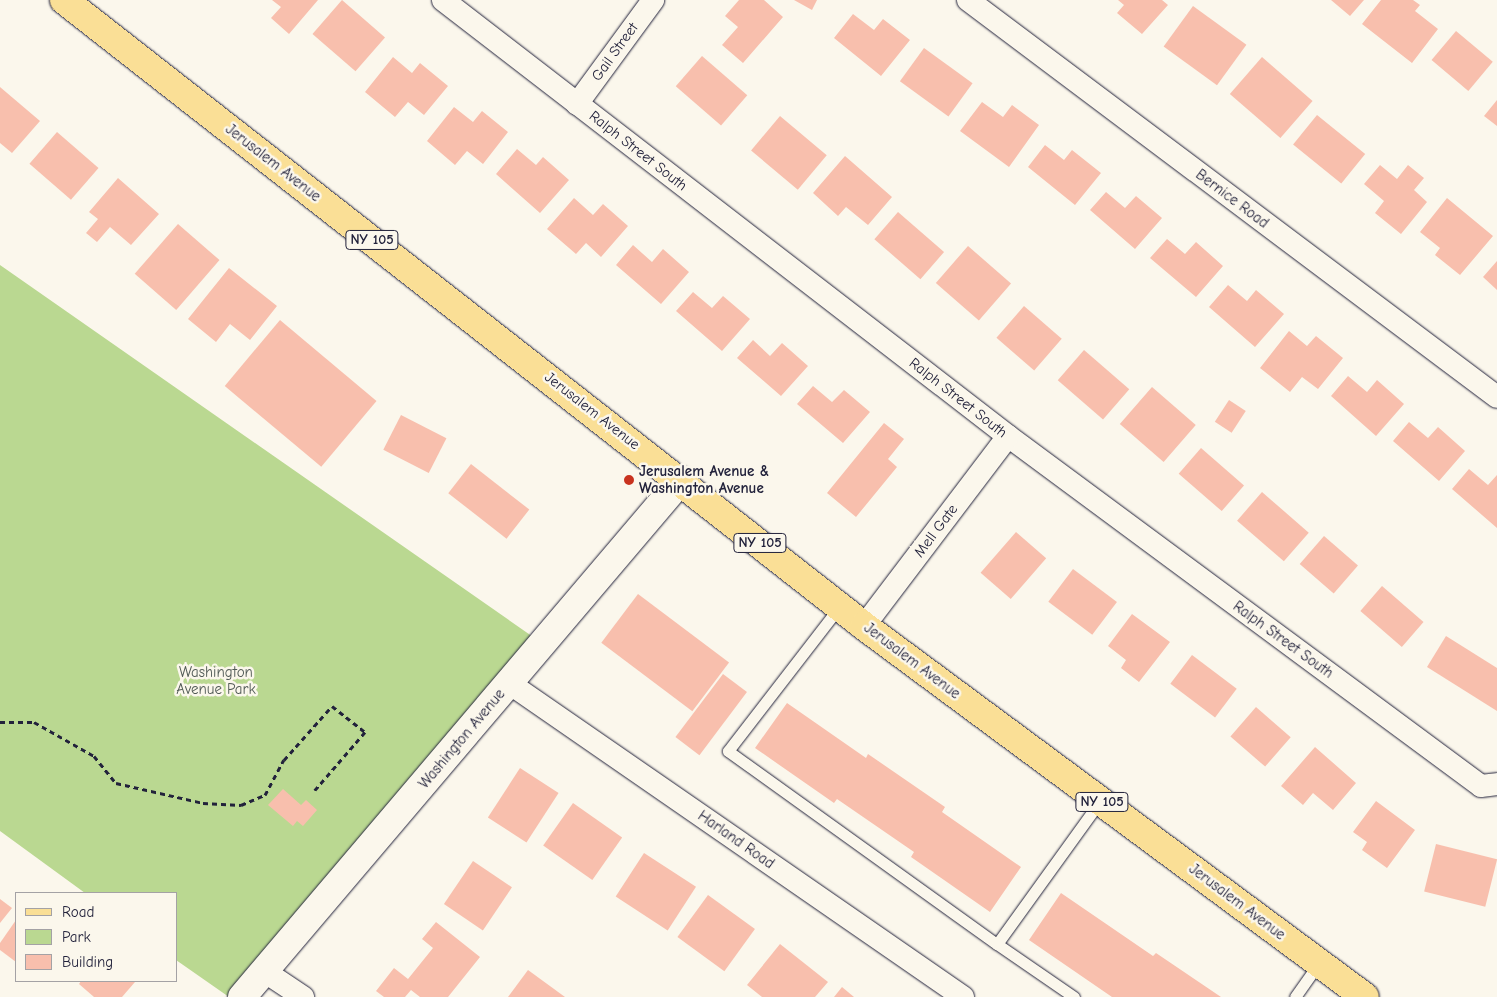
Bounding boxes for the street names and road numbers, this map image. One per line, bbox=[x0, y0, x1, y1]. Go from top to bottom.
street label: Gail Street bbox=[588, 19, 642, 85]
street label: Ralph Street South bbox=[585, 107, 691, 195]
street label: Jerusalem Avenue bbox=[222, 120, 324, 206]
street label: Bernice Road bbox=[1192, 166, 1272, 232]
road number: NY 105 bbox=[344, 228, 400, 252]
street label: Ralph Street South bbox=[905, 354, 1011, 442]
street label: Jerusalem Avenue bbox=[541, 368, 643, 454]
street label: Mell Gate bbox=[910, 501, 962, 561]
road number: NY 105 bbox=[732, 532, 788, 554]
street label: Ralph Street South bbox=[1229, 598, 1337, 682]
street label: Jerusalem Avenue bbox=[860, 619, 964, 703]
street label: Washington Avenue bbox=[415, 686, 509, 792]
road number: NY 105 bbox=[1074, 790, 1130, 814]
street label: Harland Road bbox=[694, 807, 778, 873]
street label: Jerusalem Avenue bbox=[1185, 860, 1289, 944]

